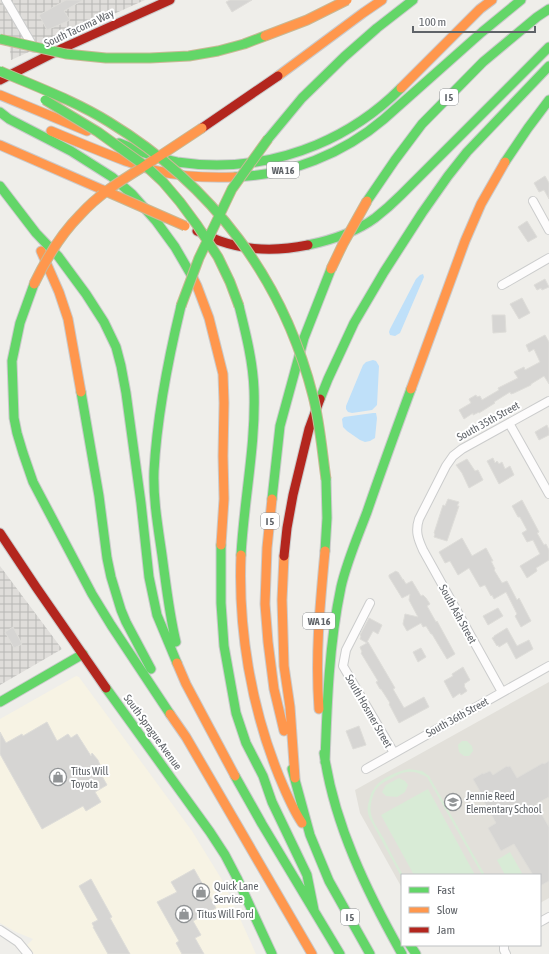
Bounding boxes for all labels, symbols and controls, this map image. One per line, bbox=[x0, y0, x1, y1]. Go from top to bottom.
street label: South Tacoma Way bbox=[42, 6, 116, 49]
scale bar bbox=[413, 8, 535, 34]
text: 100 m bbox=[419, 15, 446, 29]
road number: I 5 bbox=[440, 89, 458, 105]
road number: WA 16 bbox=[267, 162, 299, 178]
street label: South 35th Street bbox=[455, 399, 521, 443]
road number: I 5 bbox=[261, 513, 279, 529]
street label: South Ash Street bbox=[437, 583, 479, 645]
road number: WA 16 bbox=[303, 613, 335, 629]
street label: South Hosmer Street bbox=[343, 672, 395, 750]
street label: South Sprague Avenue bbox=[122, 692, 184, 772]
street label: South 36th Street bbox=[424, 695, 490, 739]
place label: Titus Will Toyota bbox=[71, 765, 108, 790]
shop icon: Titus Will Toyota bbox=[48, 767, 68, 787]
place label: Jennie Reed Elementary School bbox=[466, 790, 542, 815]
school or university icon: Jennie Reed Elementary School bbox=[443, 792, 463, 812]
legend bbox=[401, 874, 541, 946]
place label: Quick Lane Service bbox=[214, 880, 258, 905]
shop icon: Quick Lane Service bbox=[191, 882, 211, 902]
text: Fast bbox=[437, 883, 455, 897]
text: Slow bbox=[437, 903, 458, 917]
shop icon: Titus Will Ford bbox=[174, 904, 194, 924]
place label: Titus Will Ford bbox=[197, 908, 254, 920]
road number: I 5 bbox=[341, 909, 359, 925]
text: Jam bbox=[437, 923, 455, 937]

